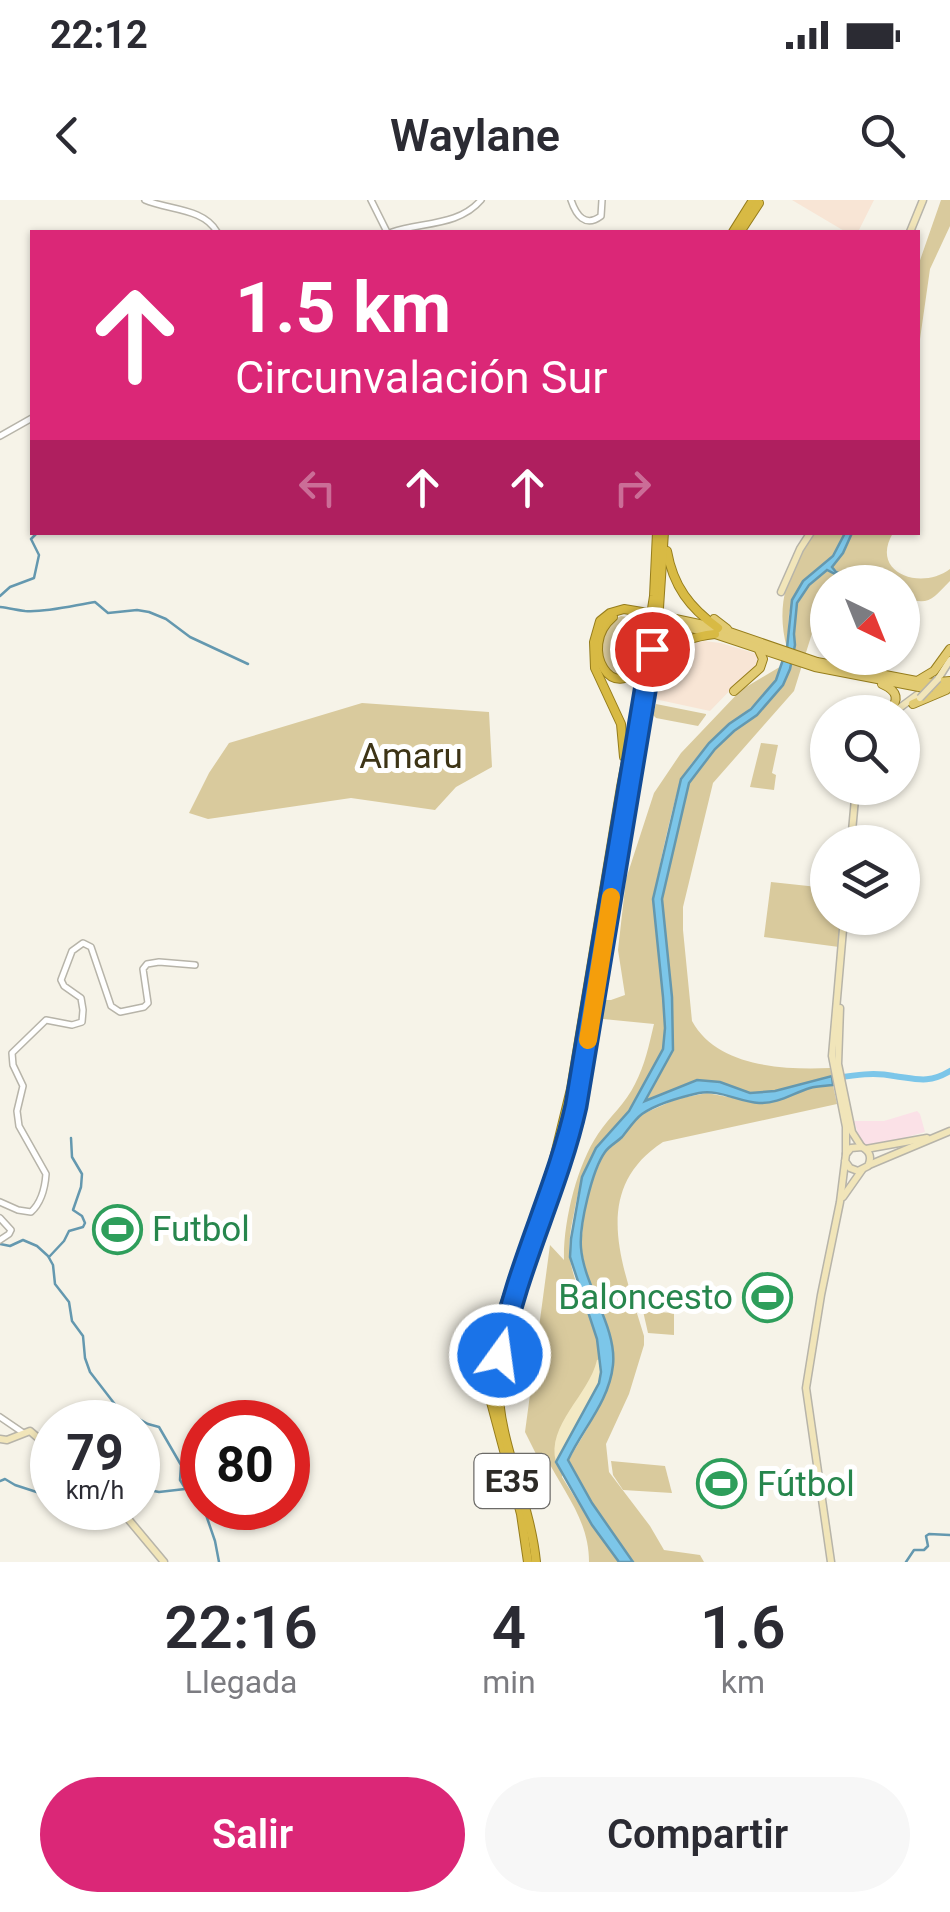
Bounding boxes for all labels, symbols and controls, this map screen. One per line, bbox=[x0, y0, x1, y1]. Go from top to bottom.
text: 22:12 bbox=[50, 13, 148, 57]
icon: back bbox=[40, 108, 95, 163]
icon: search bbox=[855, 108, 910, 163]
text: Waylane bbox=[390, 109, 560, 162]
text: 1.5 km bbox=[235, 267, 451, 349]
icon: ahead bbox=[70, 270, 200, 400]
text: Circunvalación Sur bbox=[235, 351, 608, 404]
icon: left bbox=[290, 460, 345, 515]
icon: ahead bbox=[395, 460, 450, 515]
icon: ahead bbox=[500, 460, 555, 515]
icon: right bbox=[605, 460, 660, 515]
north arrow bbox=[810, 565, 920, 675]
map controls bbox=[810, 565, 920, 935]
pin bbox=[610, 607, 695, 692]
icon: arrive bbox=[625, 622, 680, 677]
button: search bbox=[810, 695, 920, 805]
park label: Amaru bbox=[359, 736, 463, 777]
button: layers bbox=[810, 825, 920, 935]
sports icon: Futbol bbox=[91, 1203, 143, 1255]
place label: Futbol bbox=[152, 1209, 250, 1250]
sports icon: Baloncesto bbox=[742, 1271, 794, 1323]
place label: Baloncesto bbox=[558, 1277, 733, 1318]
position arrow bbox=[448, 1303, 552, 1407]
speed limit sign: 80 bbox=[180, 1400, 310, 1530]
text: 79 bbox=[66, 1424, 124, 1482]
road number: E35 bbox=[474, 1454, 550, 1508]
sports icon: Fútbol bbox=[696, 1458, 748, 1510]
place label: Fútbol bbox=[757, 1464, 855, 1505]
text: km/h bbox=[66, 1476, 124, 1505]
text: 22:16 bbox=[164, 1592, 318, 1663]
text: 4 bbox=[492, 1592, 526, 1663]
text: 1.6 bbox=[700, 1592, 786, 1663]
text: Llegada bbox=[185, 1663, 297, 1701]
text: min bbox=[482, 1663, 536, 1701]
text: km bbox=[721, 1663, 765, 1701]
button: Salir bbox=[40, 1777, 465, 1892]
button: Compartir bbox=[485, 1777, 910, 1892]

